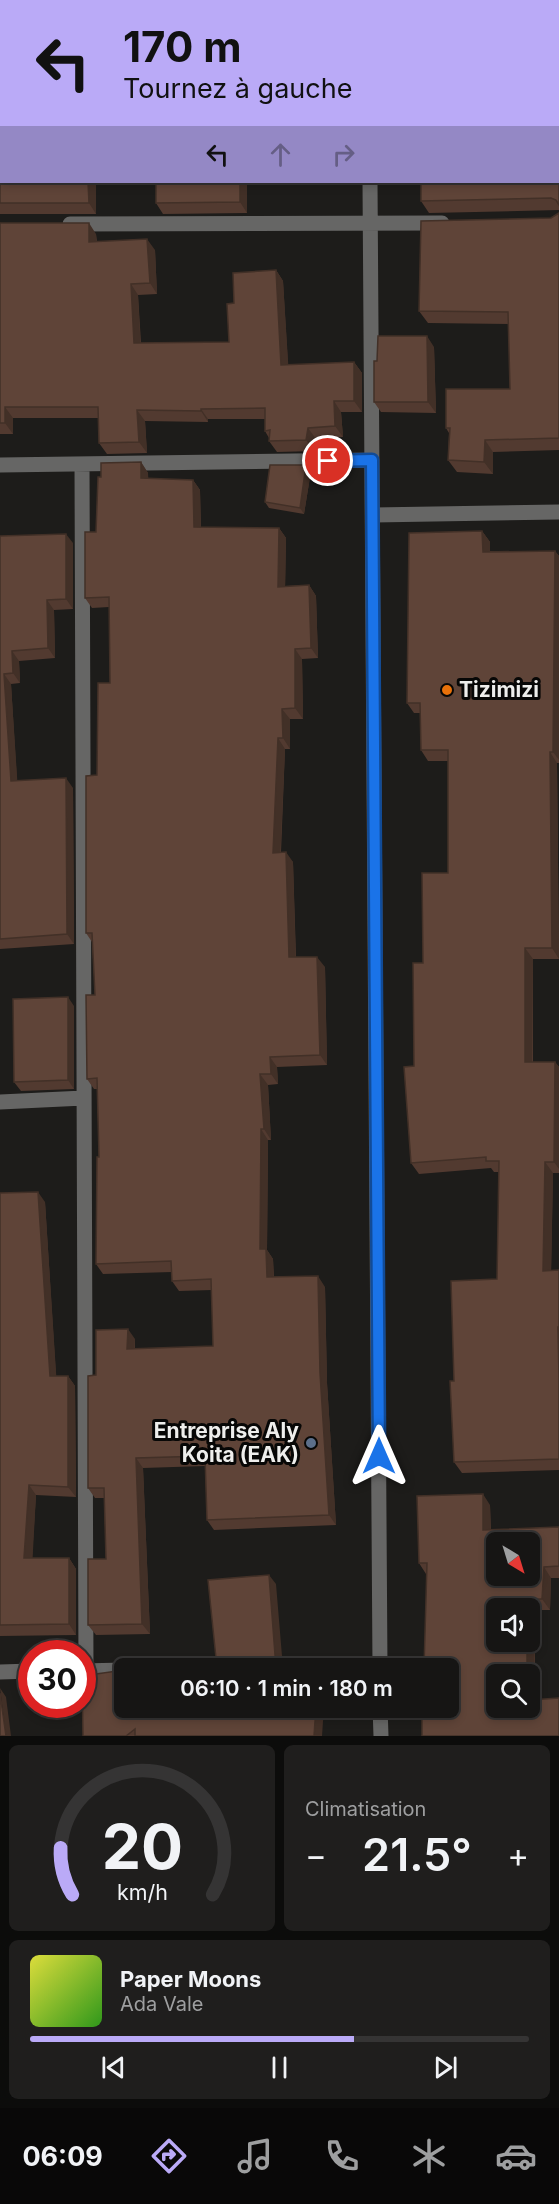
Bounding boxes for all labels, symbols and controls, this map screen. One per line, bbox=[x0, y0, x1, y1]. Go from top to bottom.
text: 170 m bbox=[123, 21, 241, 72]
icon: left bbox=[24, 24, 102, 102]
text: Tournez à gauche bbox=[123, 72, 352, 105]
icon: left bbox=[201, 138, 234, 171]
icon: ahead bbox=[264, 138, 297, 171]
icon: right bbox=[327, 138, 360, 171]
pin bbox=[302, 435, 353, 486]
icon: arrive bbox=[311, 444, 344, 477]
place label: Tizimizi bbox=[459, 677, 539, 702]
marker: Tizimizi bbox=[440, 683, 454, 697]
place label: Entreprise Aly Koita (EAK) bbox=[154, 1418, 299, 1467]
position arrow bbox=[347, 1424, 411, 1488]
marker: Entreprise Aly Koita (EAK) bbox=[304, 1436, 318, 1450]
north arrow bbox=[486, 1532, 540, 1586]
map controls bbox=[486, 1532, 540, 1718]
button: sound bbox=[486, 1598, 540, 1652]
speed limit sign: 30 bbox=[18, 1640, 96, 1718]
button: search bbox=[486, 1664, 540, 1718]
text: 06:10 · 1 min · 180 m bbox=[180, 1675, 393, 1701]
text: Climatisation bbox=[305, 1797, 426, 1821]
text: 20 bbox=[101, 1809, 183, 1884]
text: 21.5° bbox=[362, 1827, 472, 1882]
text: − bbox=[305, 1835, 327, 1875]
text: + bbox=[507, 1835, 529, 1875]
text: km/h bbox=[117, 1879, 167, 1905]
text: Paper Moons bbox=[120, 1966, 261, 1992]
text: Ada Vale bbox=[120, 1992, 203, 2016]
icon: previous bbox=[97, 2051, 130, 2084]
icon: pause bbox=[263, 2051, 296, 2084]
icon: next bbox=[429, 2051, 462, 2084]
icon: directions bbox=[148, 2135, 190, 2177]
icon: music bbox=[234, 2135, 276, 2177]
icon: phone bbox=[321, 2135, 363, 2177]
icon: climate bbox=[408, 2135, 450, 2177]
icon: car bbox=[495, 2135, 537, 2177]
text: 06:09 bbox=[22, 2140, 103, 2173]

